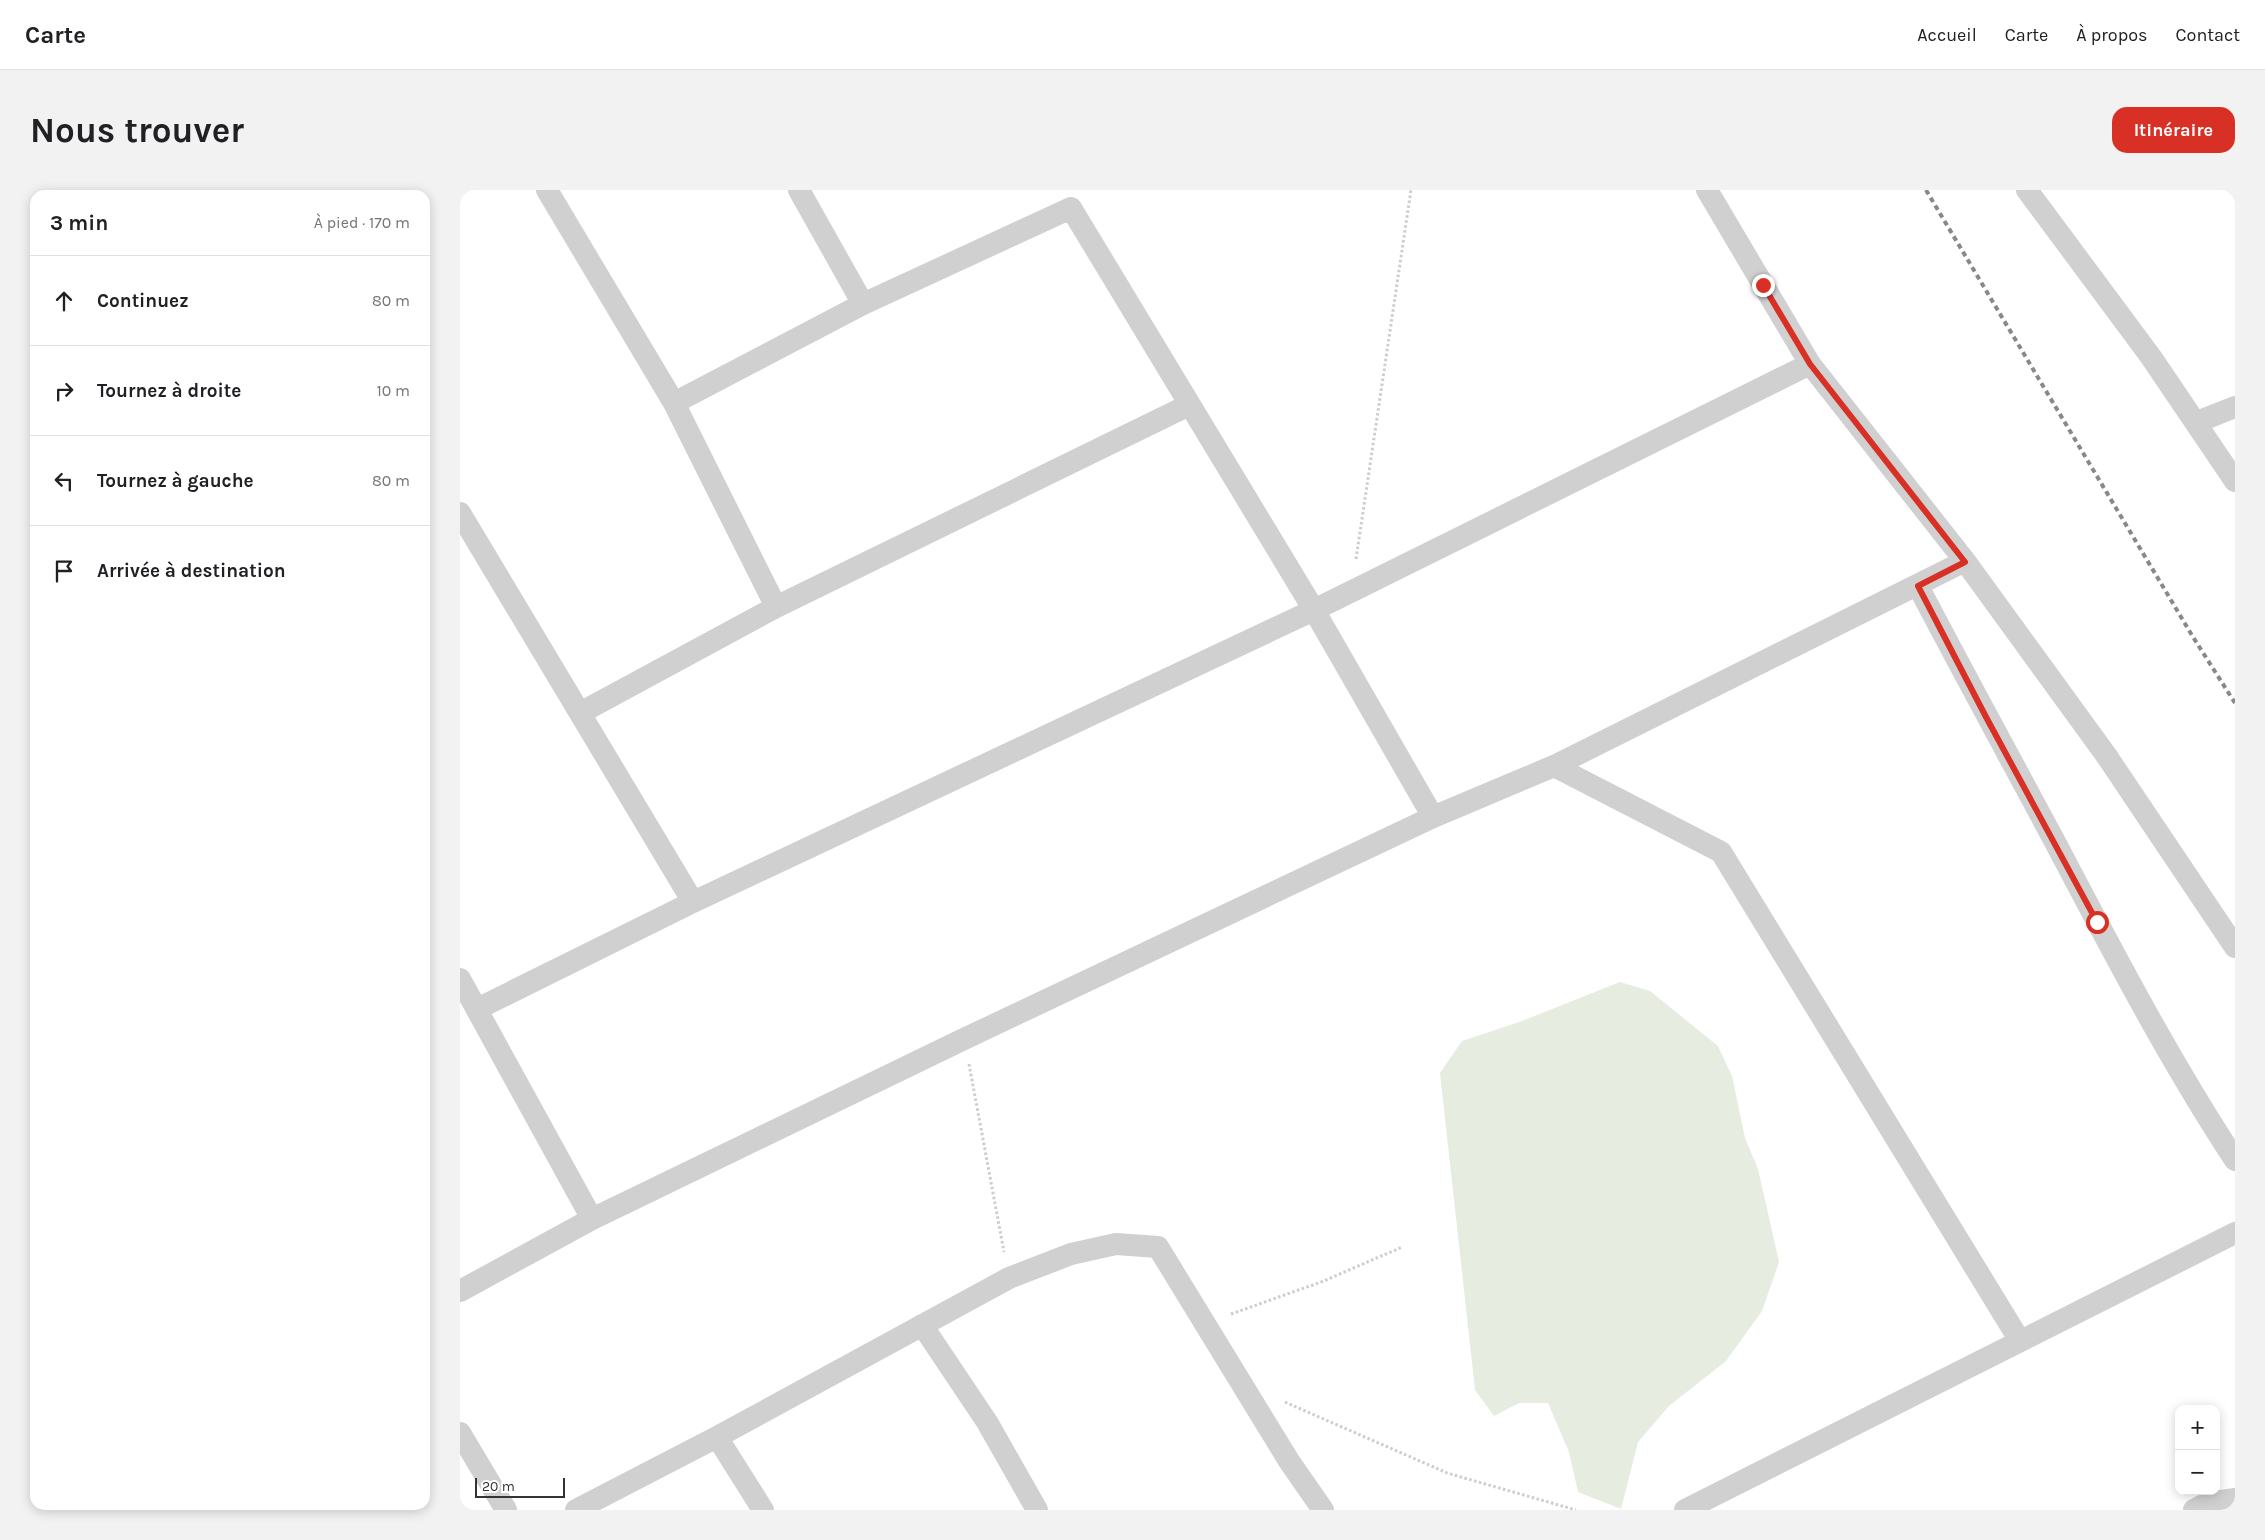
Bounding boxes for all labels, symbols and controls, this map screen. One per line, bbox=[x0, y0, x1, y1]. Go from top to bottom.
text: Carte bbox=[25, 21, 86, 49]
text: Accueil bbox=[1917, 24, 1977, 46]
text: Carte bbox=[2005, 24, 2048, 46]
text: À propos bbox=[2076, 24, 2148, 46]
text: Contact bbox=[2176, 24, 2240, 46]
button: Itinéraire bbox=[2112, 107, 2235, 153]
text: Nous trouver bbox=[30, 110, 244, 151]
text: 3 min bbox=[50, 211, 108, 235]
text: À pied · 170 m bbox=[314, 213, 410, 232]
route end bbox=[1752, 274, 1775, 297]
icon: ahead bbox=[50, 287, 78, 315]
text: Continuez bbox=[97, 290, 189, 312]
text: 80 m bbox=[372, 291, 410, 310]
icon: right bbox=[50, 377, 78, 405]
text: Tournez à droite bbox=[97, 380, 241, 402]
text: 10 m bbox=[376, 381, 410, 400]
icon: left bbox=[50, 467, 78, 495]
text: Tournez à gauche bbox=[97, 470, 254, 492]
text: 80 m bbox=[372, 471, 410, 490]
icon: arrive bbox=[50, 557, 78, 585]
text: Arrivée à destination bbox=[97, 560, 286, 582]
route start bbox=[2086, 911, 2109, 934]
map controls bbox=[2175, 1405, 2220, 1495]
button: + bbox=[2175, 1405, 2220, 1450]
button: − bbox=[2175, 1450, 2220, 1495]
scale bar bbox=[475, 1475, 565, 1498]
text: 20 m bbox=[482, 1478, 515, 1495]

